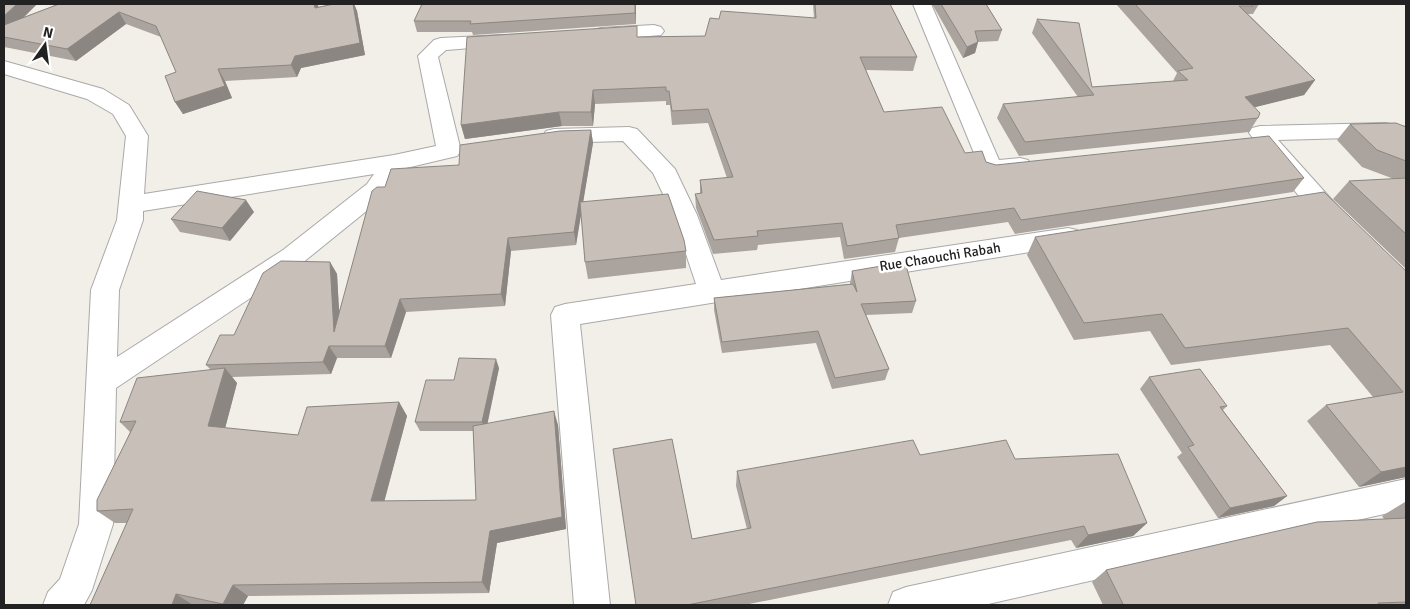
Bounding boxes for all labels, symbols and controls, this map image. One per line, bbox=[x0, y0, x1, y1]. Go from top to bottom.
north arrow bbox=[20, 20, 70, 70]
text: N bbox=[41, 23, 55, 42]
street label: Rue Chaouchi Rabah bbox=[878, 239, 1002, 275]

